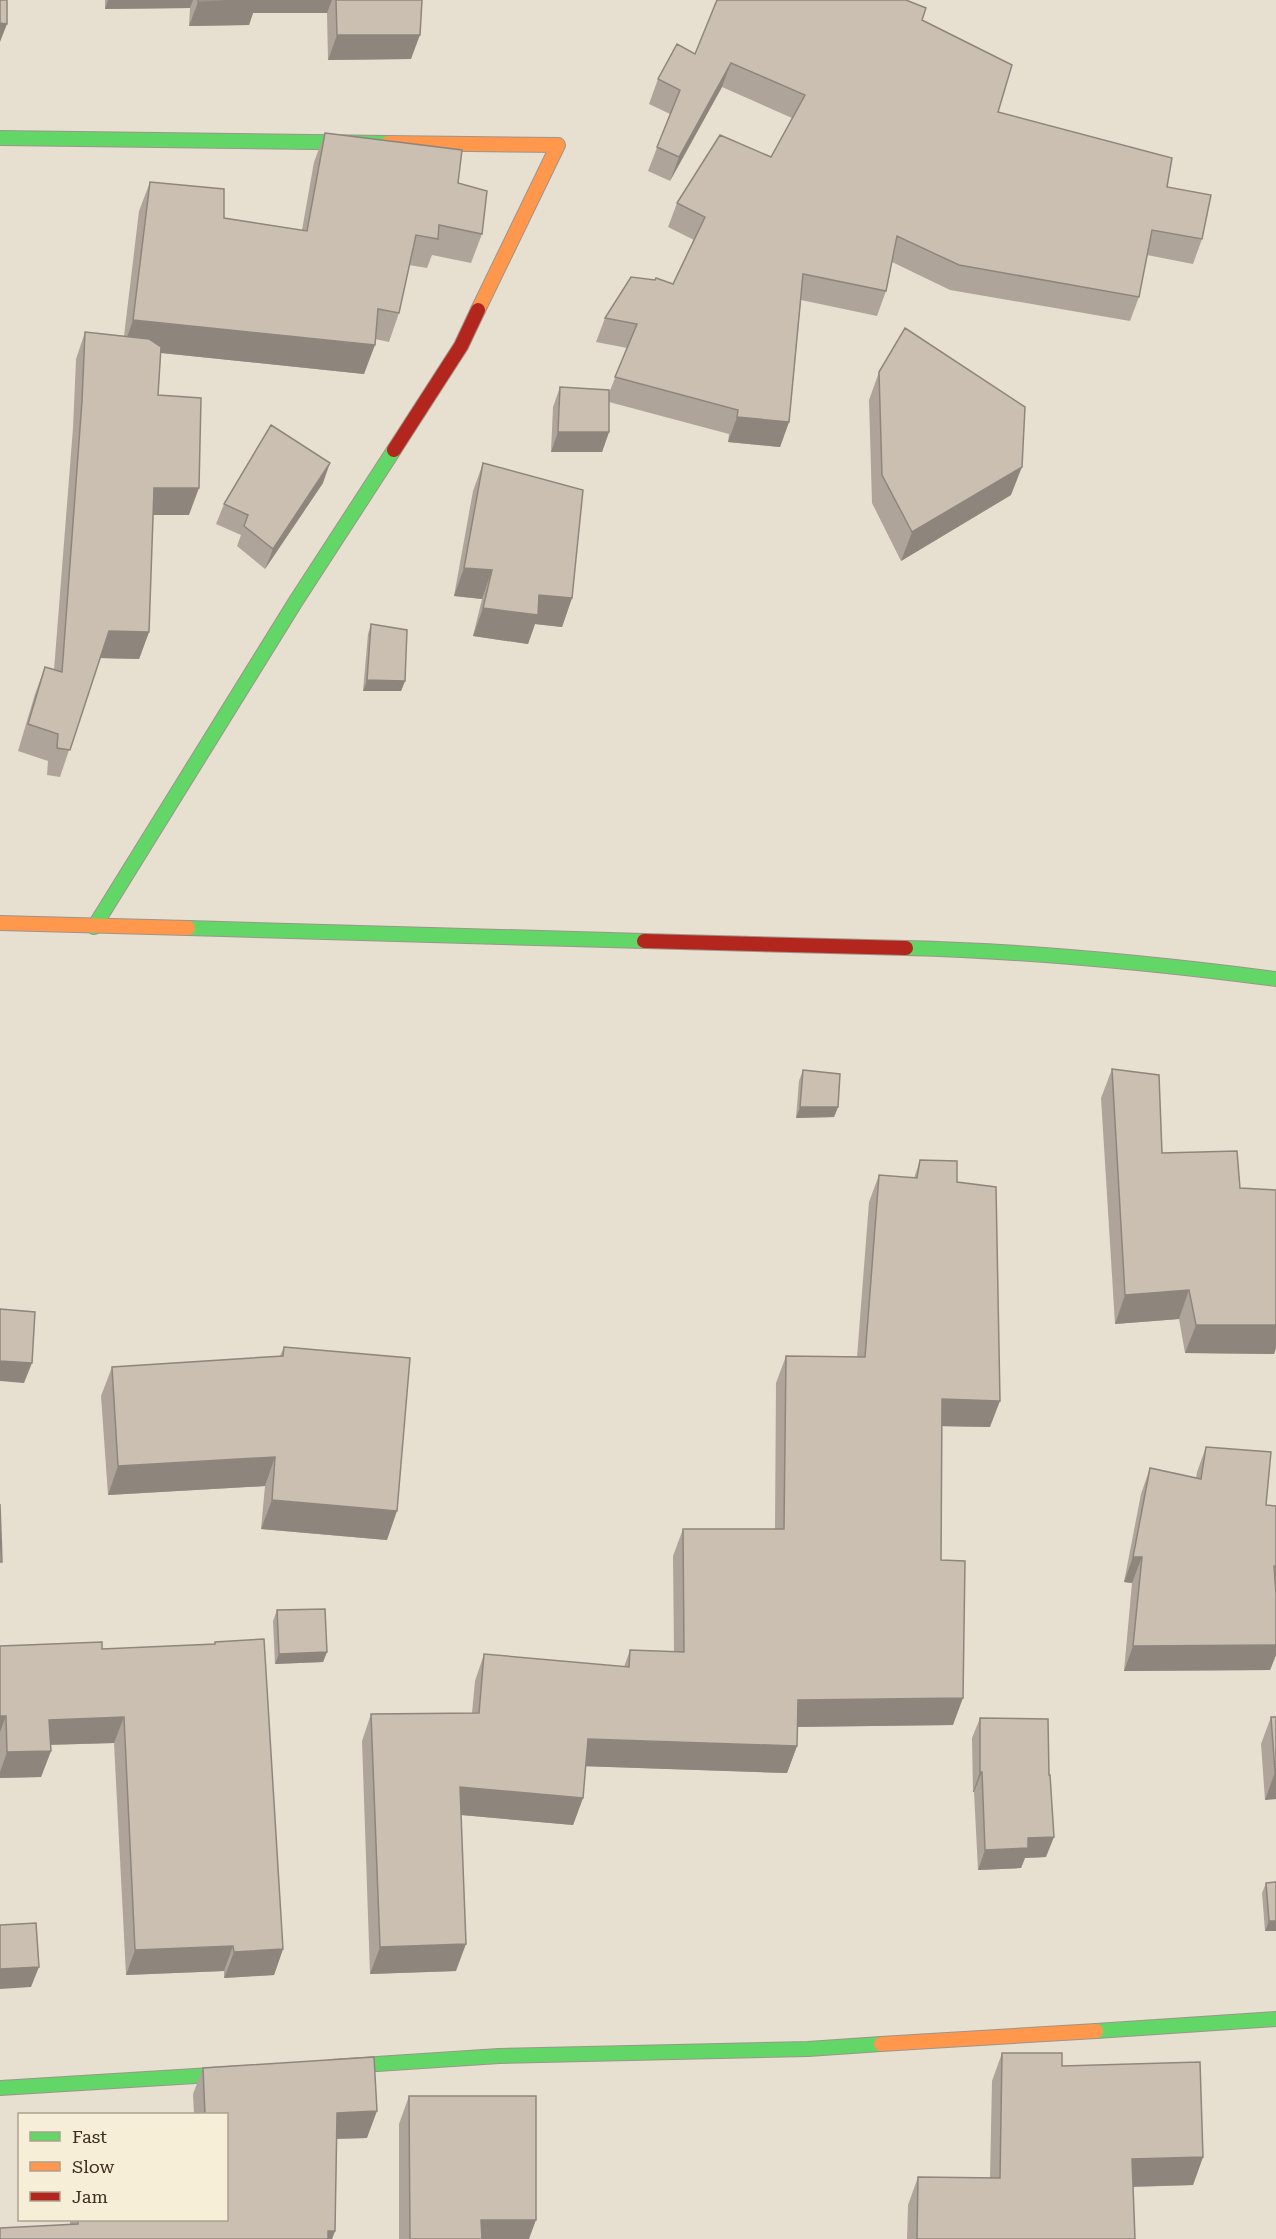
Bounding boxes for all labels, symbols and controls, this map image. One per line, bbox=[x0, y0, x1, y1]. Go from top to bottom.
legend bbox=[18, 2113, 228, 2221]
text: Fast bbox=[72, 2126, 107, 2147]
text: Slow bbox=[72, 2156, 114, 2177]
text: Jam bbox=[72, 2186, 108, 2207]

